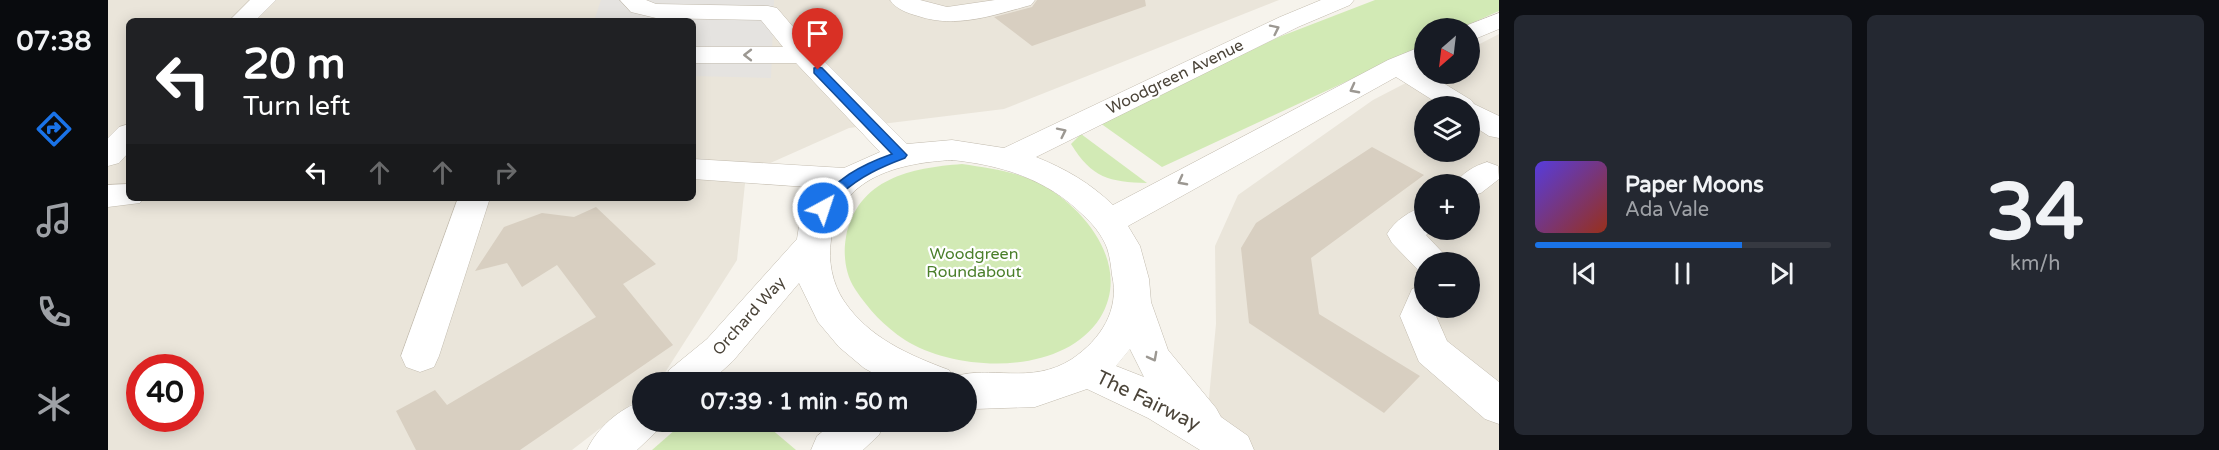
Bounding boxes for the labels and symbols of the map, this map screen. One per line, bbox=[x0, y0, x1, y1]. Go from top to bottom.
pin bbox=[792, 8, 843, 70]
north arrow bbox=[1414, 18, 1480, 84]
one-way arrow bbox=[1269, 24, 1280, 36]
street label: Woodgreen Avenue bbox=[1103, 35, 1247, 119]
one-way arrow bbox=[744, 49, 753, 61]
one-way arrow bbox=[1350, 82, 1360, 93]
one-way arrow bbox=[1056, 128, 1067, 140]
one-way arrow bbox=[1178, 174, 1189, 185]
position arrow bbox=[791, 176, 855, 240]
park label: Woodgreen Roundabout bbox=[926, 244, 1022, 282]
street label: Orchard Way bbox=[708, 272, 790, 360]
one-way arrow bbox=[1146, 351, 1158, 362]
speed limit sign: 40 bbox=[126, 354, 204, 432]
street label: The Fairway bbox=[1092, 365, 1204, 437]

